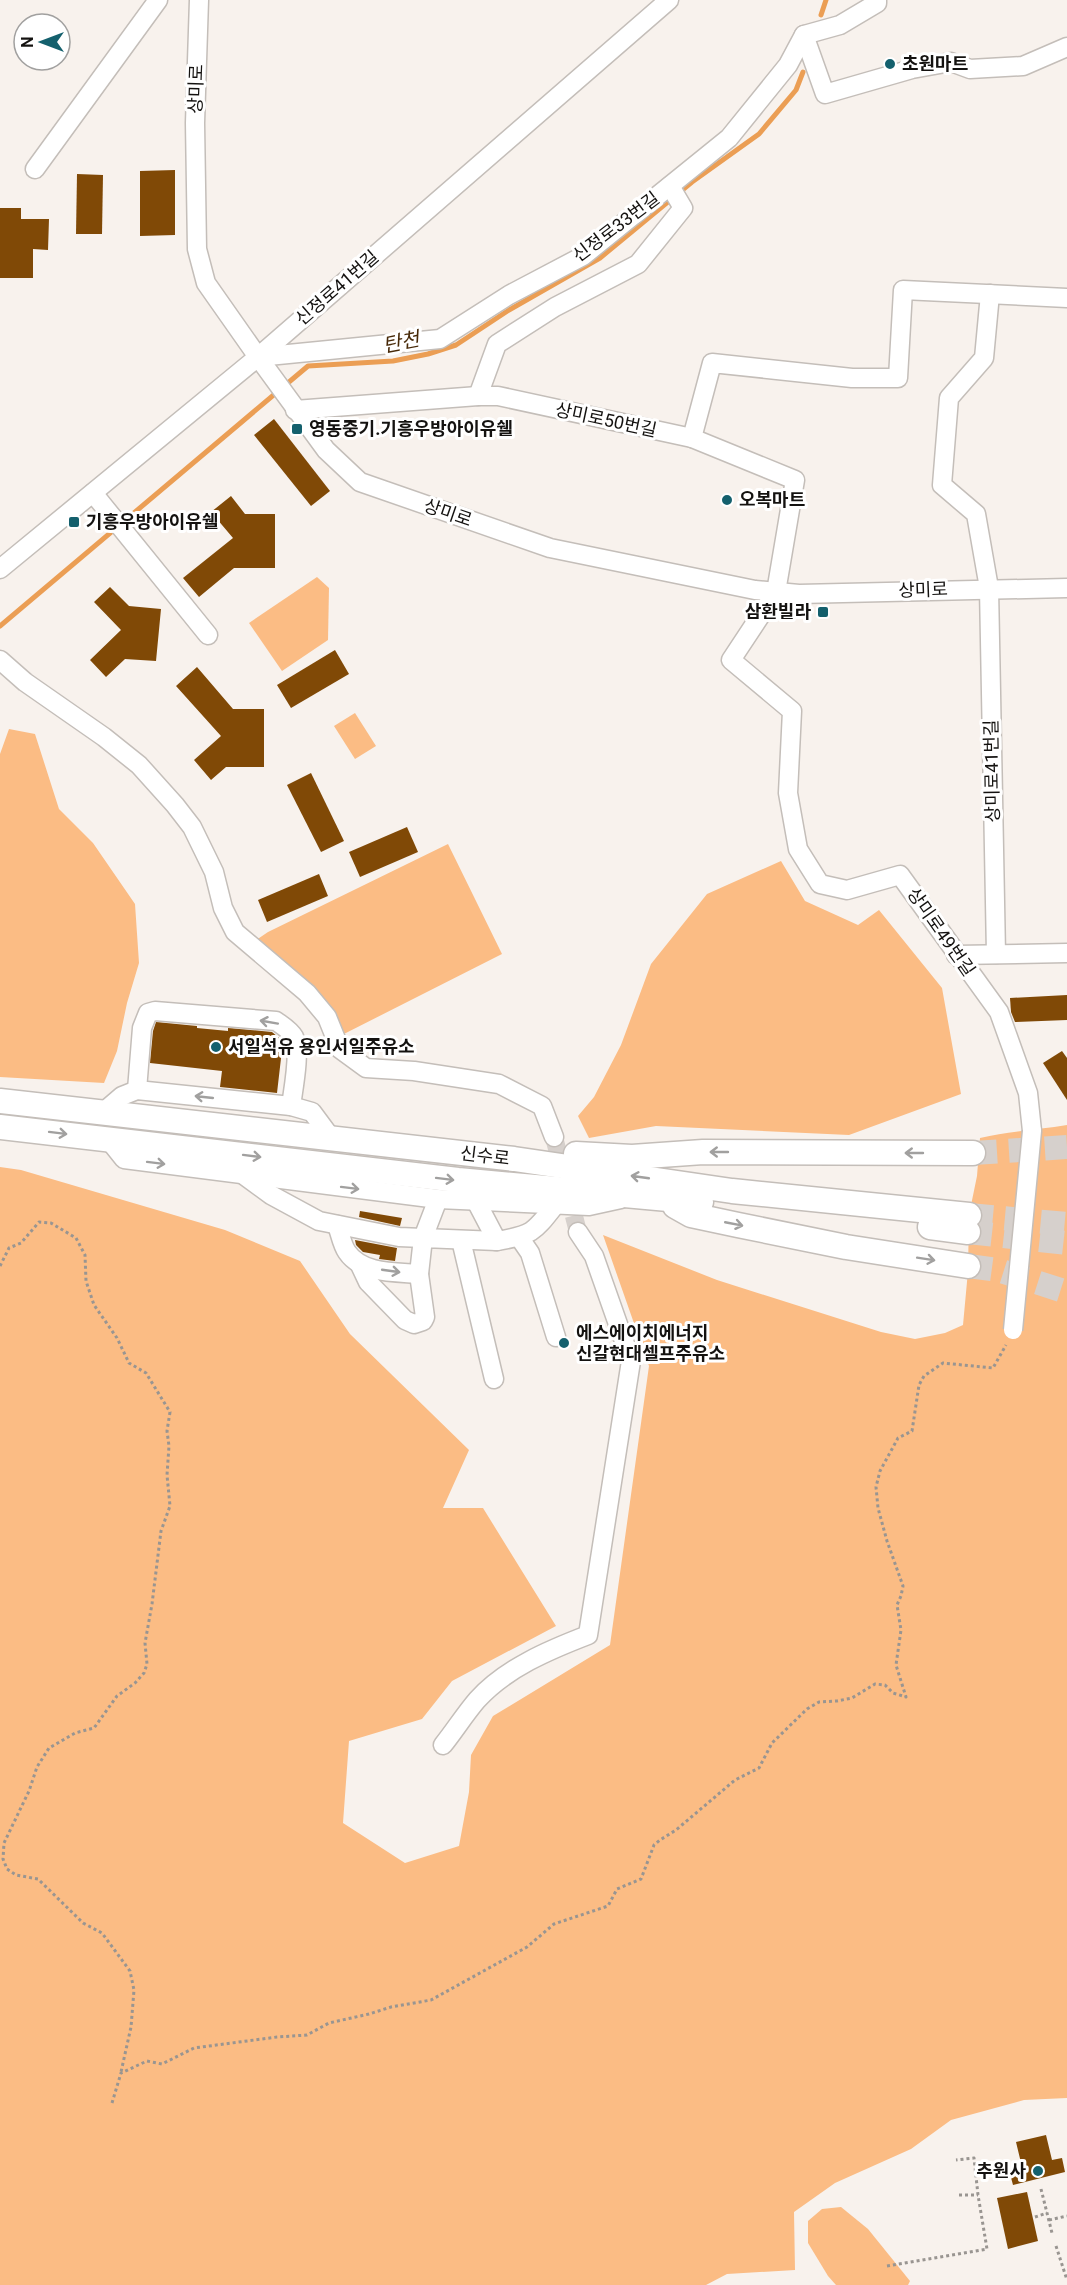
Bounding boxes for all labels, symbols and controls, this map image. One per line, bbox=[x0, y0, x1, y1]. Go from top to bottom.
north arrow bbox=[12, 12, 72, 72]
text: N bbox=[18, 36, 37, 48]
place label: 초원마트 bbox=[902, 53, 968, 74]
marker: 초원마트 bbox=[883, 57, 897, 71]
street label: 상미로 bbox=[184, 64, 207, 114]
street label: 신정로33번길 bbox=[568, 187, 663, 266]
street label: 신정로41번길 bbox=[291, 246, 382, 329]
water label: 탄천 bbox=[381, 326, 424, 357]
street label: 상미로50번길 bbox=[554, 399, 659, 440]
place label: 영동중기.기흥우방아이유쉘 bbox=[309, 418, 513, 439]
marker: 영동중기.기흥우방아이유쉘 bbox=[290, 422, 304, 436]
place label: 오복마트 bbox=[739, 489, 805, 510]
marker: 오복마트 bbox=[720, 493, 734, 507]
street label: 상미로 bbox=[421, 495, 475, 531]
place label: 기흥우방아이유쉘 bbox=[86, 511, 218, 532]
marker: 기흥우방아이유쉘 bbox=[67, 515, 81, 529]
street label: 상미로 bbox=[898, 578, 948, 601]
place label: 삼환빌라 bbox=[745, 601, 811, 622]
marker: 삼환빌라 bbox=[816, 605, 830, 619]
street label: 상미로41번길 bbox=[980, 719, 1003, 823]
street label: 상미로49번길 bbox=[903, 883, 980, 980]
one-way arrow bbox=[260, 1016, 279, 1027]
place label: 서일석유 용인서일주유소 bbox=[228, 1036, 415, 1057]
marker: 서일석유 용인서일주유소 bbox=[209, 1040, 223, 1054]
one-way arrow bbox=[195, 1091, 214, 1102]
one-way arrow bbox=[48, 1128, 68, 1139]
street label: 신수로 bbox=[459, 1142, 511, 1169]
one-way arrow bbox=[710, 1146, 730, 1158]
one-way arrow bbox=[905, 1147, 925, 1159]
one-way arrow bbox=[241, 1151, 261, 1162]
one-way arrow bbox=[146, 1158, 166, 1169]
one-way arrow bbox=[631, 1172, 650, 1183]
one-way arrow bbox=[435, 1173, 455, 1184]
one-way arrow bbox=[339, 1182, 359, 1193]
one-way arrow bbox=[724, 1219, 743, 1230]
one-way arrow bbox=[915, 1254, 935, 1265]
one-way arrow bbox=[381, 1265, 400, 1276]
place label: 에스에이치에너지 신갈현대셀프주유소 bbox=[576, 1322, 725, 1364]
marker: 에스에이치에너지 신갈현대셀프주유소 bbox=[557, 1336, 571, 1350]
place label: 추원사 bbox=[976, 2160, 1026, 2181]
marker: 추원사 bbox=[1031, 2164, 1045, 2178]

